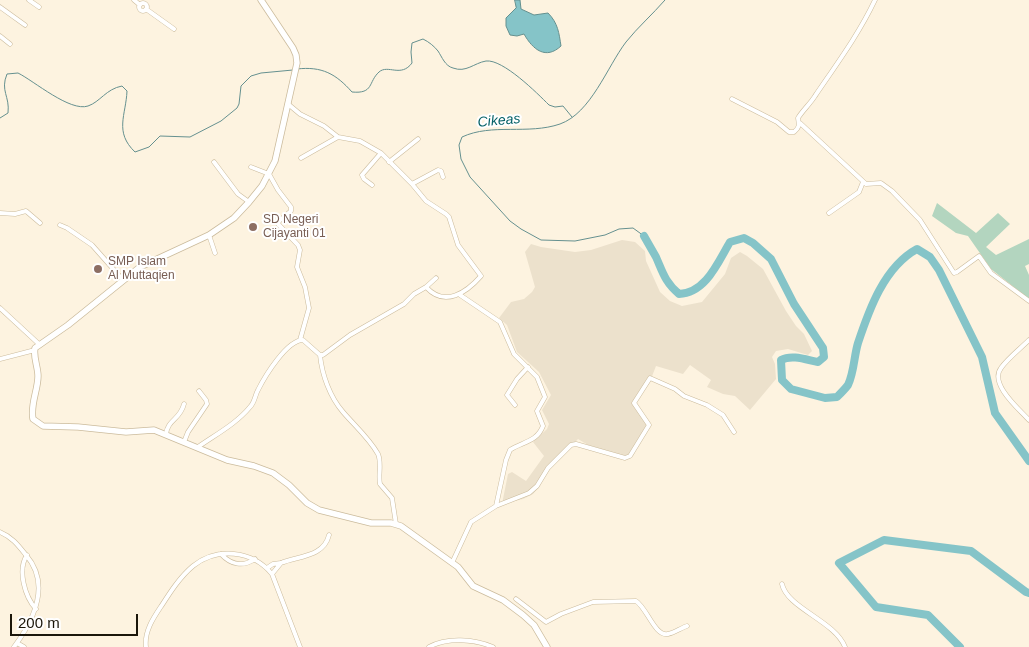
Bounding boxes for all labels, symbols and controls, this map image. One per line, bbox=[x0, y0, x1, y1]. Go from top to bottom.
water label: Cikeas bbox=[477, 111, 521, 131]
place label: SD Negeri Cijayanti 01 bbox=[263, 213, 326, 241]
marker: SD Negeri Cijayanti 01 bbox=[247, 221, 259, 233]
place label: SMP Islam Al Muttaqien bbox=[108, 255, 175, 283]
marker: SMP Islam Al Muttaqien bbox=[92, 263, 104, 275]
scale bar bbox=[12, 604, 140, 636]
text: 200 m bbox=[18, 614, 60, 631]

